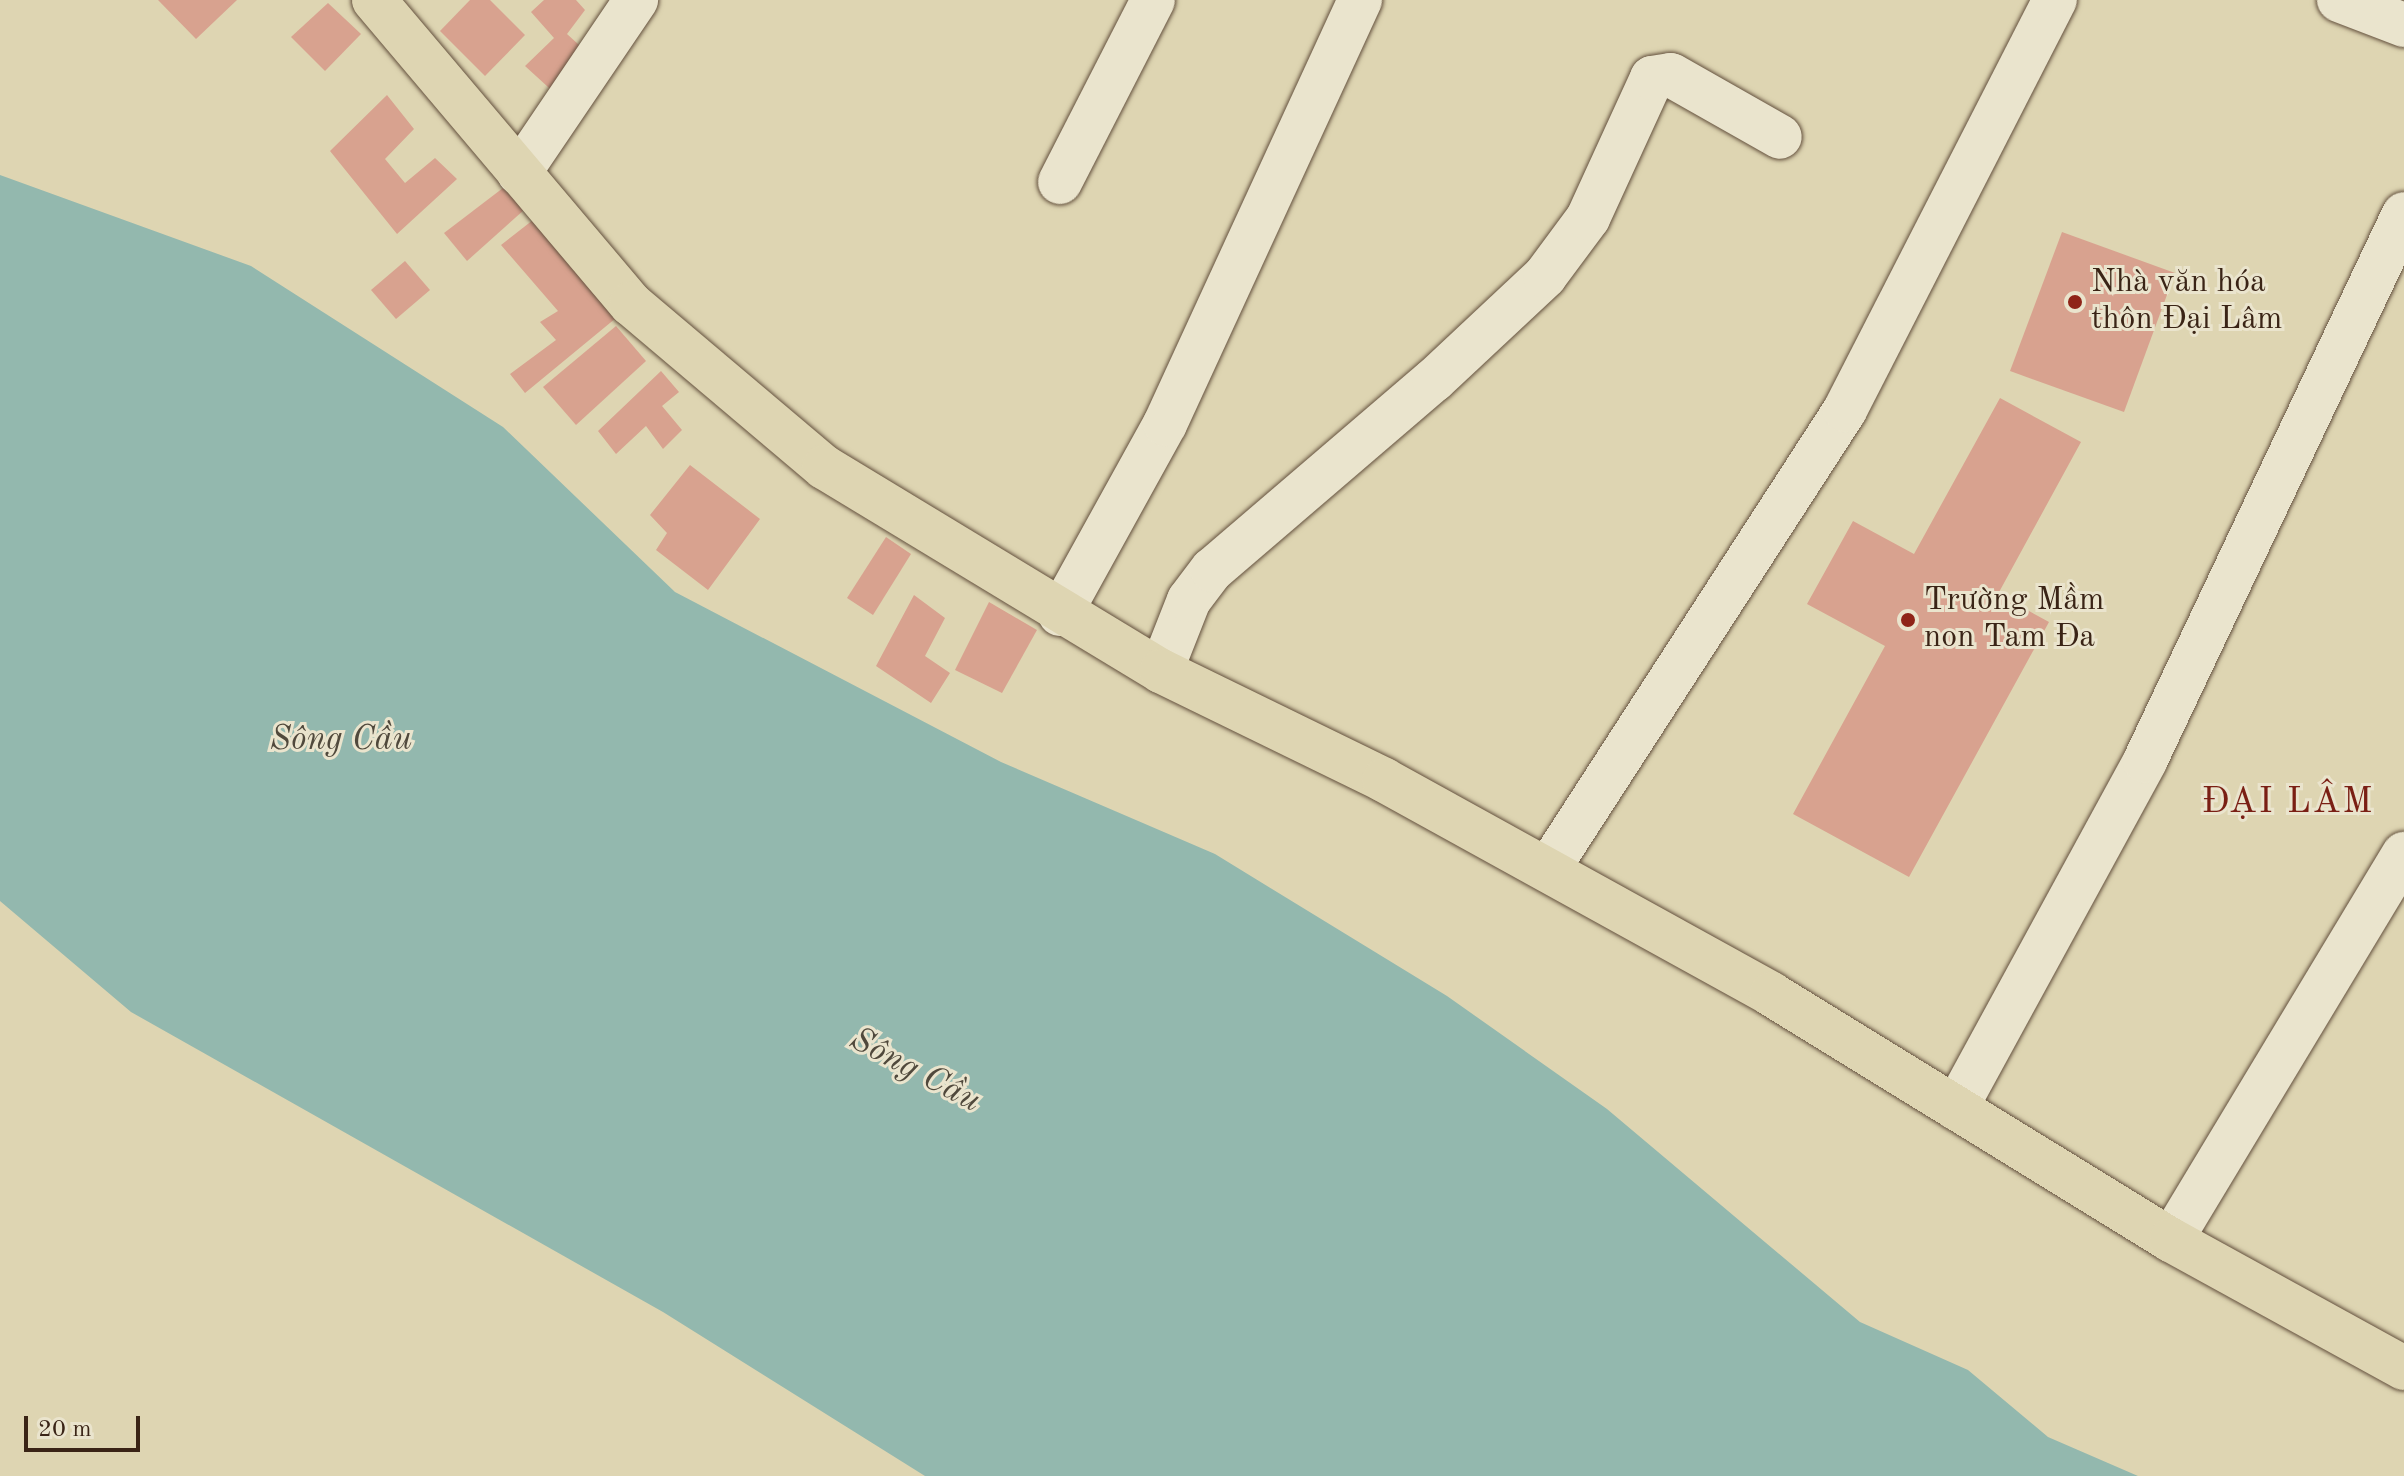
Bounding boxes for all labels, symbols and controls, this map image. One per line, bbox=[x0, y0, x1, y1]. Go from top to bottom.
place label: Nhà văn hóa thôn Đại Lâm bbox=[2091, 265, 2282, 340]
marker: Nhà văn hóa thôn Đại Lâm bbox=[2066, 293, 2084, 311]
place label: Trường Mầm non Tam Đa bbox=[1924, 583, 2104, 658]
marker: Trường Mầm non Tam Đa bbox=[1899, 611, 1917, 629]
water label: Sông Cầu bbox=[270, 721, 412, 761]
district label: ĐẠI LÂM bbox=[2202, 782, 2374, 826]
water label: Sông Cầu bbox=[843, 1020, 987, 1122]
scale bar bbox=[28, 1400, 144, 1450]
text: 20 m bbox=[38, 1418, 92, 1442]

